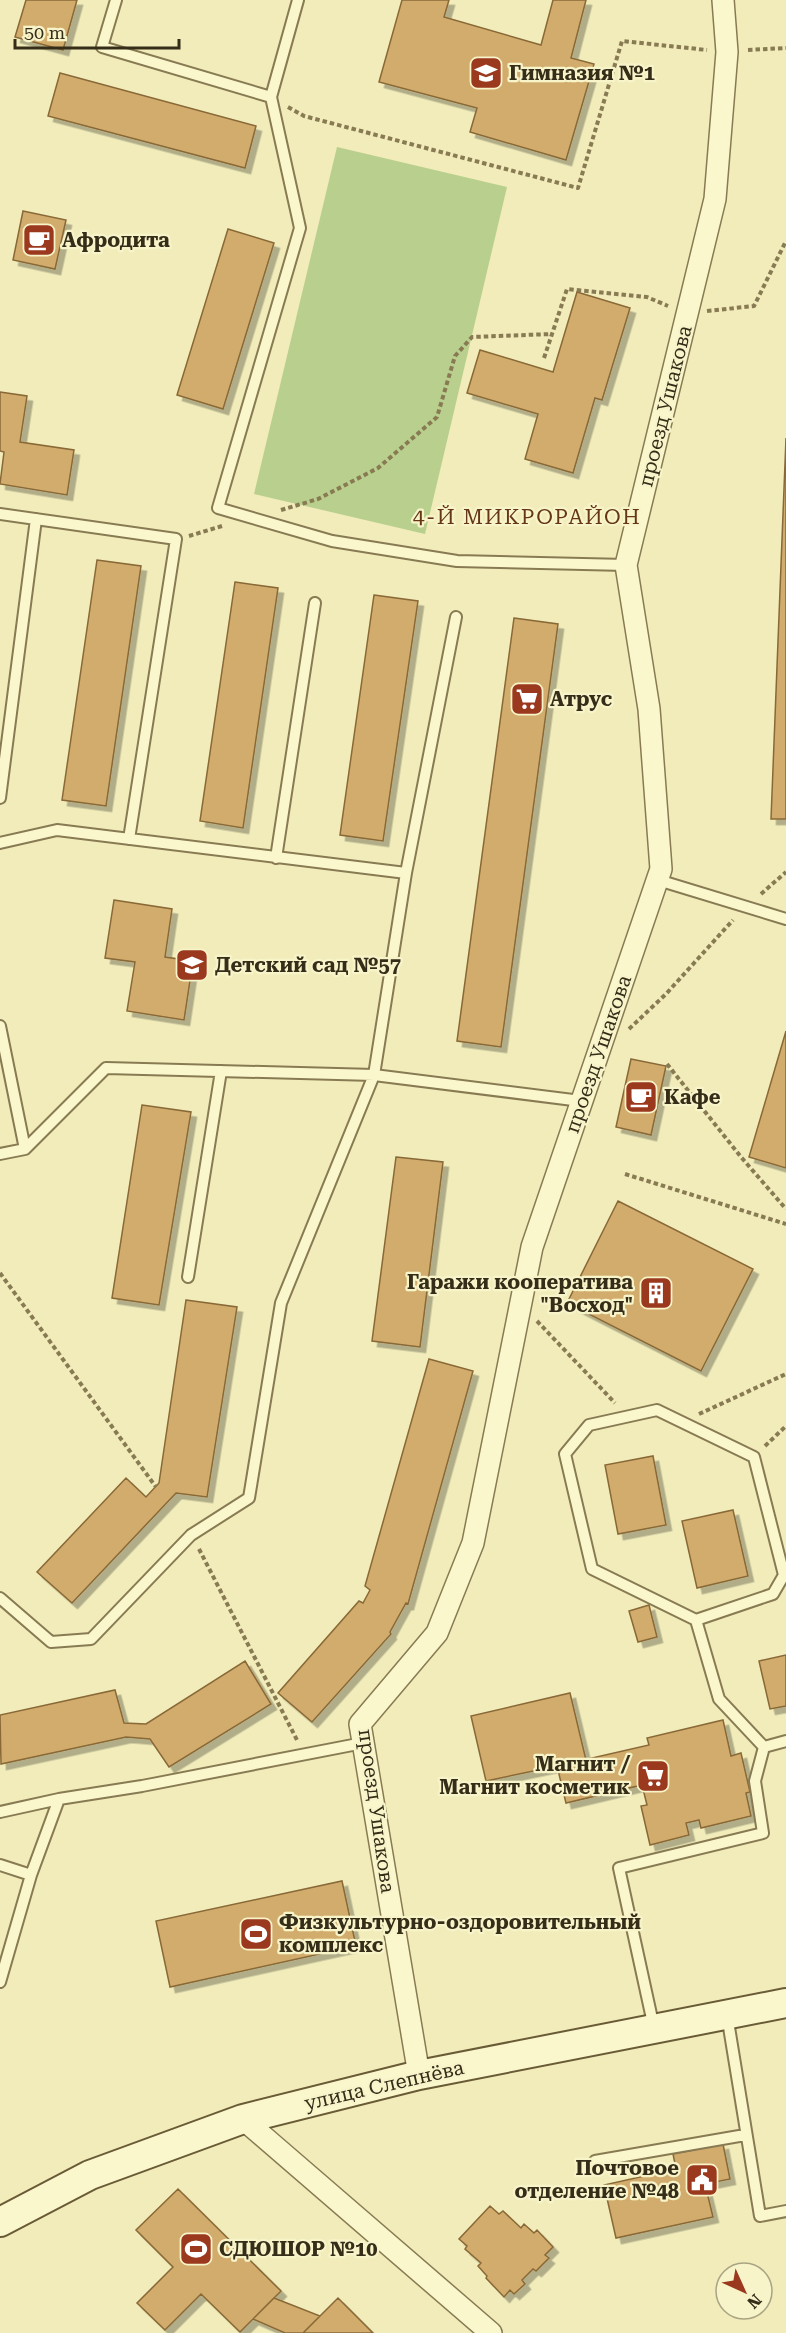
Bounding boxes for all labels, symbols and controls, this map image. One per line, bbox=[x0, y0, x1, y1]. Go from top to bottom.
scale bar bbox=[15, 12, 178, 50]
text: 50 m bbox=[24, 22, 65, 43]
school or university icon: Гимназия №1 bbox=[468, 55, 504, 91]
place label: Гимназия №1 bbox=[509, 61, 655, 85]
cafe icon: Афродита bbox=[21, 222, 57, 258]
place label: Афродита bbox=[62, 228, 170, 252]
street label: проезд Ушакова bbox=[633, 323, 697, 489]
district label: 4-Й МИКРОРАЙОН bbox=[413, 505, 641, 529]
supermarket icon: Атрус bbox=[509, 681, 545, 717]
place label: Атрус bbox=[550, 687, 613, 711]
school or university icon: Детский сад №57 bbox=[174, 947, 210, 983]
place label: Детский сад №57 bbox=[215, 953, 401, 977]
street label: проезд Ушакова bbox=[560, 972, 636, 1136]
cafe icon: Кафе bbox=[623, 1079, 659, 1115]
place label: Кафе bbox=[664, 1085, 721, 1109]
place label: Гаражи кооператива "Восход" bbox=[407, 1270, 633, 1317]
building icon: Гаражи кооператива "Восход" bbox=[638, 1275, 674, 1311]
street label: проезд Ушакова bbox=[354, 1727, 400, 1895]
place label: Магнит / Магнит косметик bbox=[439, 1752, 631, 1799]
supermarket icon: Магнит / Магнит косметик bbox=[635, 1758, 671, 1794]
place label: Физкультурно-оздоровительный комплекс bbox=[279, 1910, 641, 1957]
sports icon: Физкультурно-оздоровительный комплекс bbox=[238, 1916, 274, 1952]
street label: улица Слепнёва bbox=[302, 2055, 466, 2115]
place label: Почтовое отделение №48 bbox=[514, 2156, 679, 2203]
public building icon: Почтовое отделение №48 bbox=[684, 2162, 720, 2198]
sports icon: СДЮШОР №10 bbox=[178, 2231, 214, 2267]
place label: СДЮШОР №10 bbox=[219, 2237, 377, 2261]
north arrow bbox=[714, 2261, 774, 2321]
text: N bbox=[743, 2290, 765, 2312]

